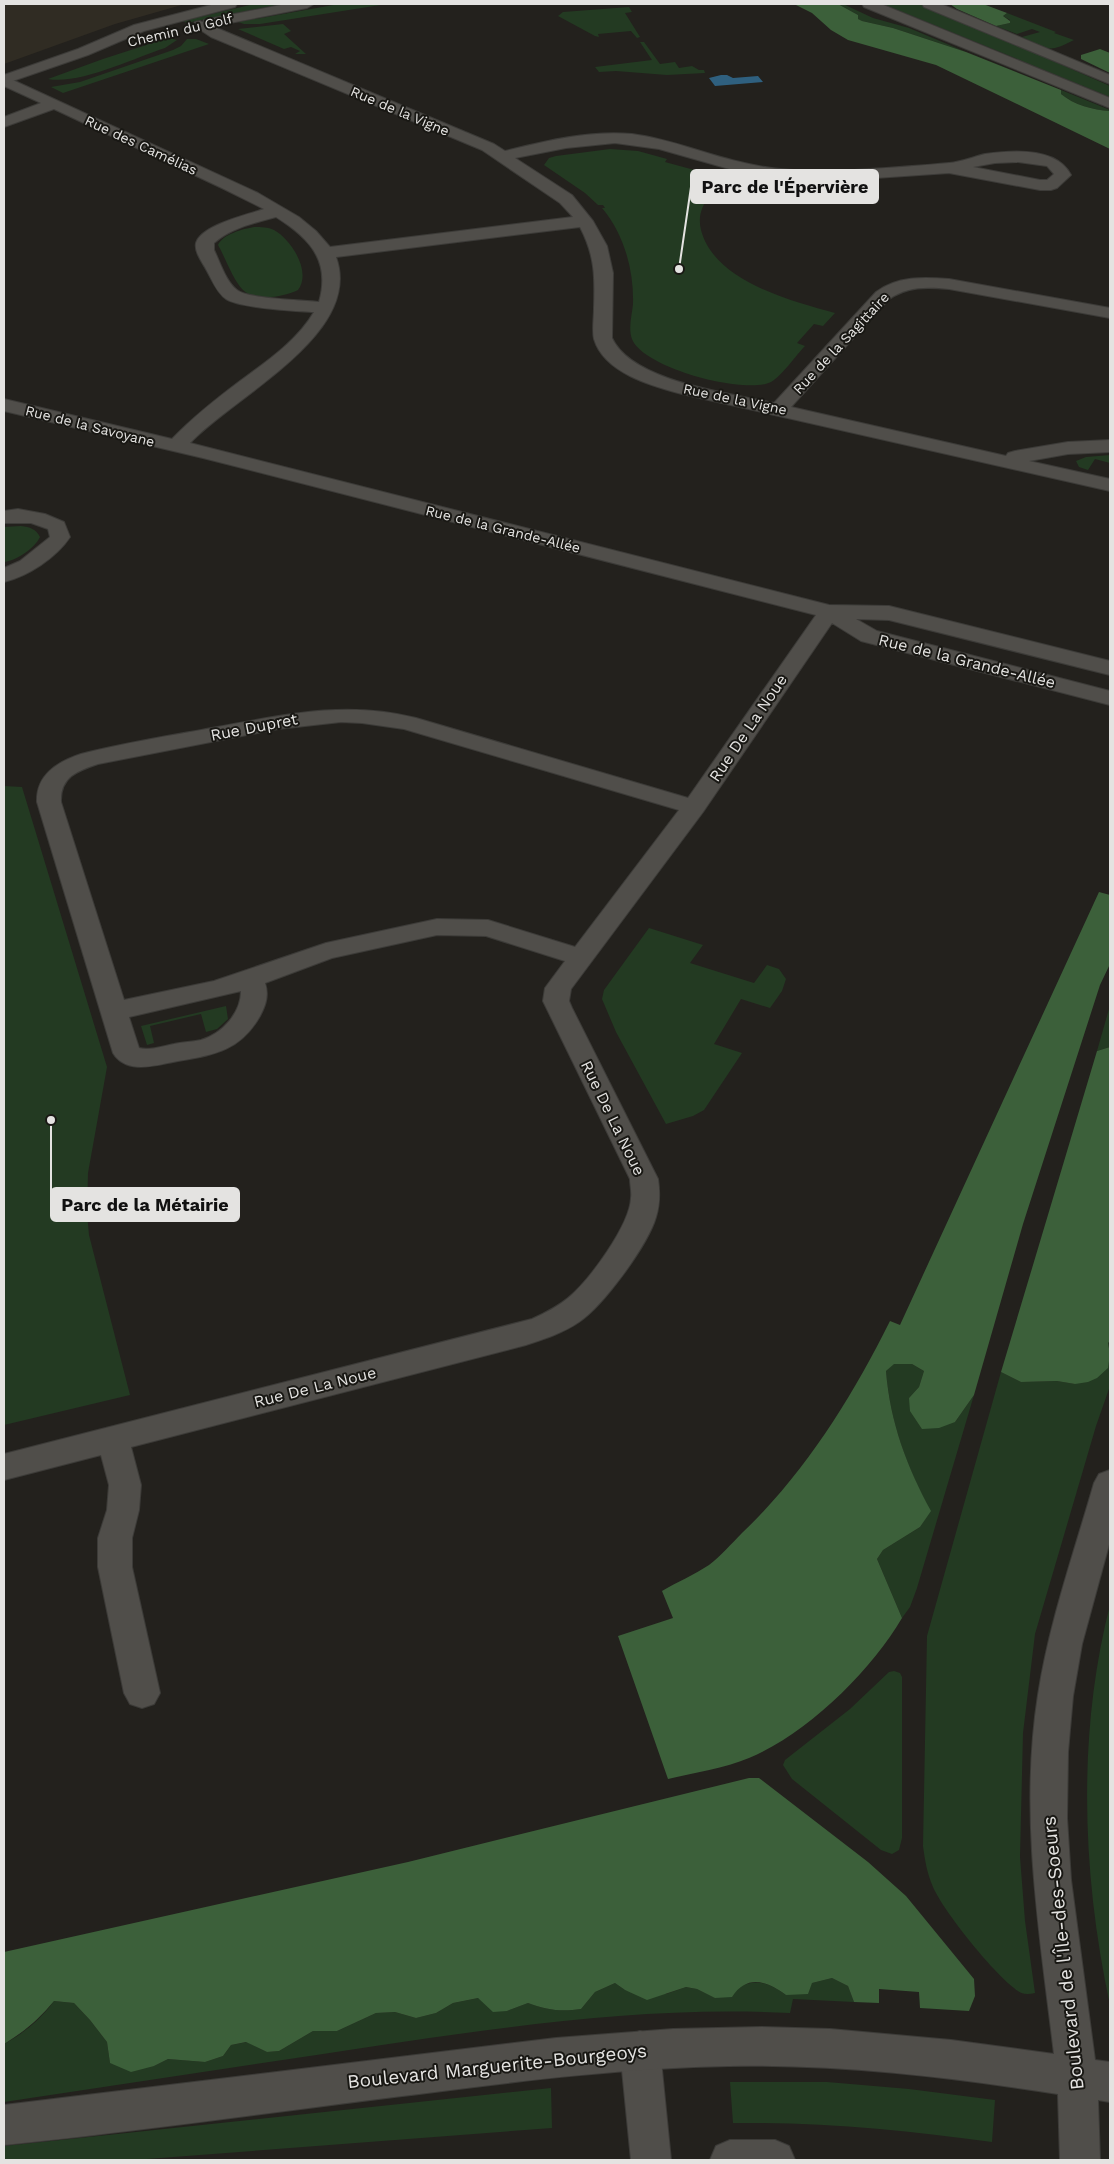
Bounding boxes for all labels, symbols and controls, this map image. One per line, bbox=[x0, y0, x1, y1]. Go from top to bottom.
street label: Chemin du Golf bbox=[126, 10, 235, 50]
street label: Rue de la Vigne bbox=[348, 83, 452, 139]
street label: Rue des Camélias bbox=[82, 112, 200, 178]
callout: Parc de l'Épervière bbox=[691, 170, 878, 203]
text: Parc de l'Épervière bbox=[702, 176, 868, 197]
street label: Rue de la Sagittaire bbox=[790, 289, 892, 397]
street label: Rue de la Vigne bbox=[682, 380, 788, 418]
street label: Rue de la Savoyane bbox=[24, 402, 156, 450]
street label: Rue de la Grande-Allée bbox=[424, 502, 582, 556]
street label: Rue de la Grande-Allée bbox=[877, 630, 1057, 692]
street label: Rue De La Noue bbox=[705, 671, 791, 785]
street label: Rue Dupret bbox=[209, 709, 300, 745]
street label: Rue De La Noue bbox=[577, 1058, 649, 1178]
callout: Parc de la Métairie bbox=[51, 1188, 239, 1221]
text: Parc de la Métairie bbox=[61, 1194, 229, 1215]
street label: Rue De La Noue bbox=[252, 1363, 378, 1411]
street label: Boulevard de l'Île-des-Soeurs bbox=[1037, 1815, 1089, 2091]
street label: Boulevard Marguerite-Bourgeoys bbox=[346, 2039, 648, 2093]

